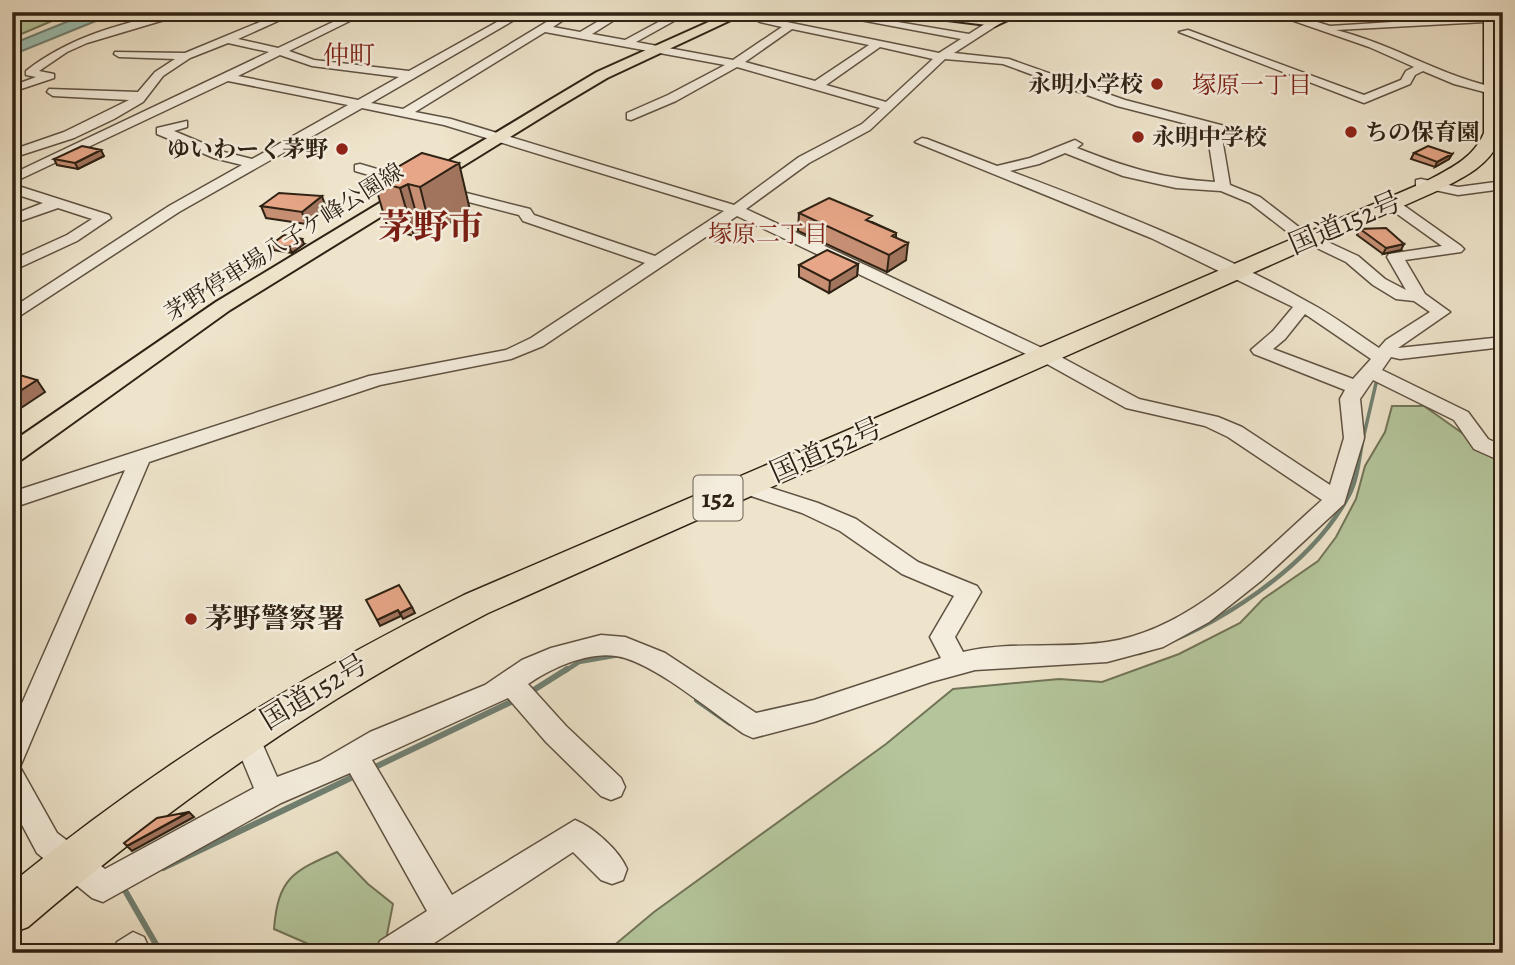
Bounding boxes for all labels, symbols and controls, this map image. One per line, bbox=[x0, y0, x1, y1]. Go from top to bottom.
district label: 仲町 bbox=[323, 38, 375, 73]
place label: 永明小学校 bbox=[1028, 69, 1143, 100]
district label: 塚原一丁目 bbox=[1192, 69, 1312, 101]
marker: 永明小学校 bbox=[1149, 76, 1165, 92]
place label: ちの保育園 bbox=[1365, 117, 1480, 148]
place label: 永明中学校 bbox=[1152, 122, 1267, 153]
marker: ちの保育園 bbox=[1343, 124, 1359, 140]
marker: 永明中学校 bbox=[1130, 129, 1146, 145]
place label: ゆいわーく茅野 bbox=[167, 134, 329, 165]
marker: ゆいわーく茅野 bbox=[334, 141, 350, 157]
street label: 茅野停車場八子ケ峰公園線 bbox=[159, 156, 409, 328]
street label: 国道152号 bbox=[1283, 182, 1407, 264]
district label: 茅野市 bbox=[378, 203, 484, 251]
district label: 塚原二丁目 bbox=[708, 218, 828, 250]
street label: 国道152号 bbox=[764, 408, 888, 492]
road number: 152 bbox=[694, 476, 742, 520]
place label: 茅野警察署 bbox=[205, 600, 345, 638]
marker: 茅野警察署 bbox=[183, 611, 199, 627]
street label: 国道152号 bbox=[253, 645, 375, 739]

